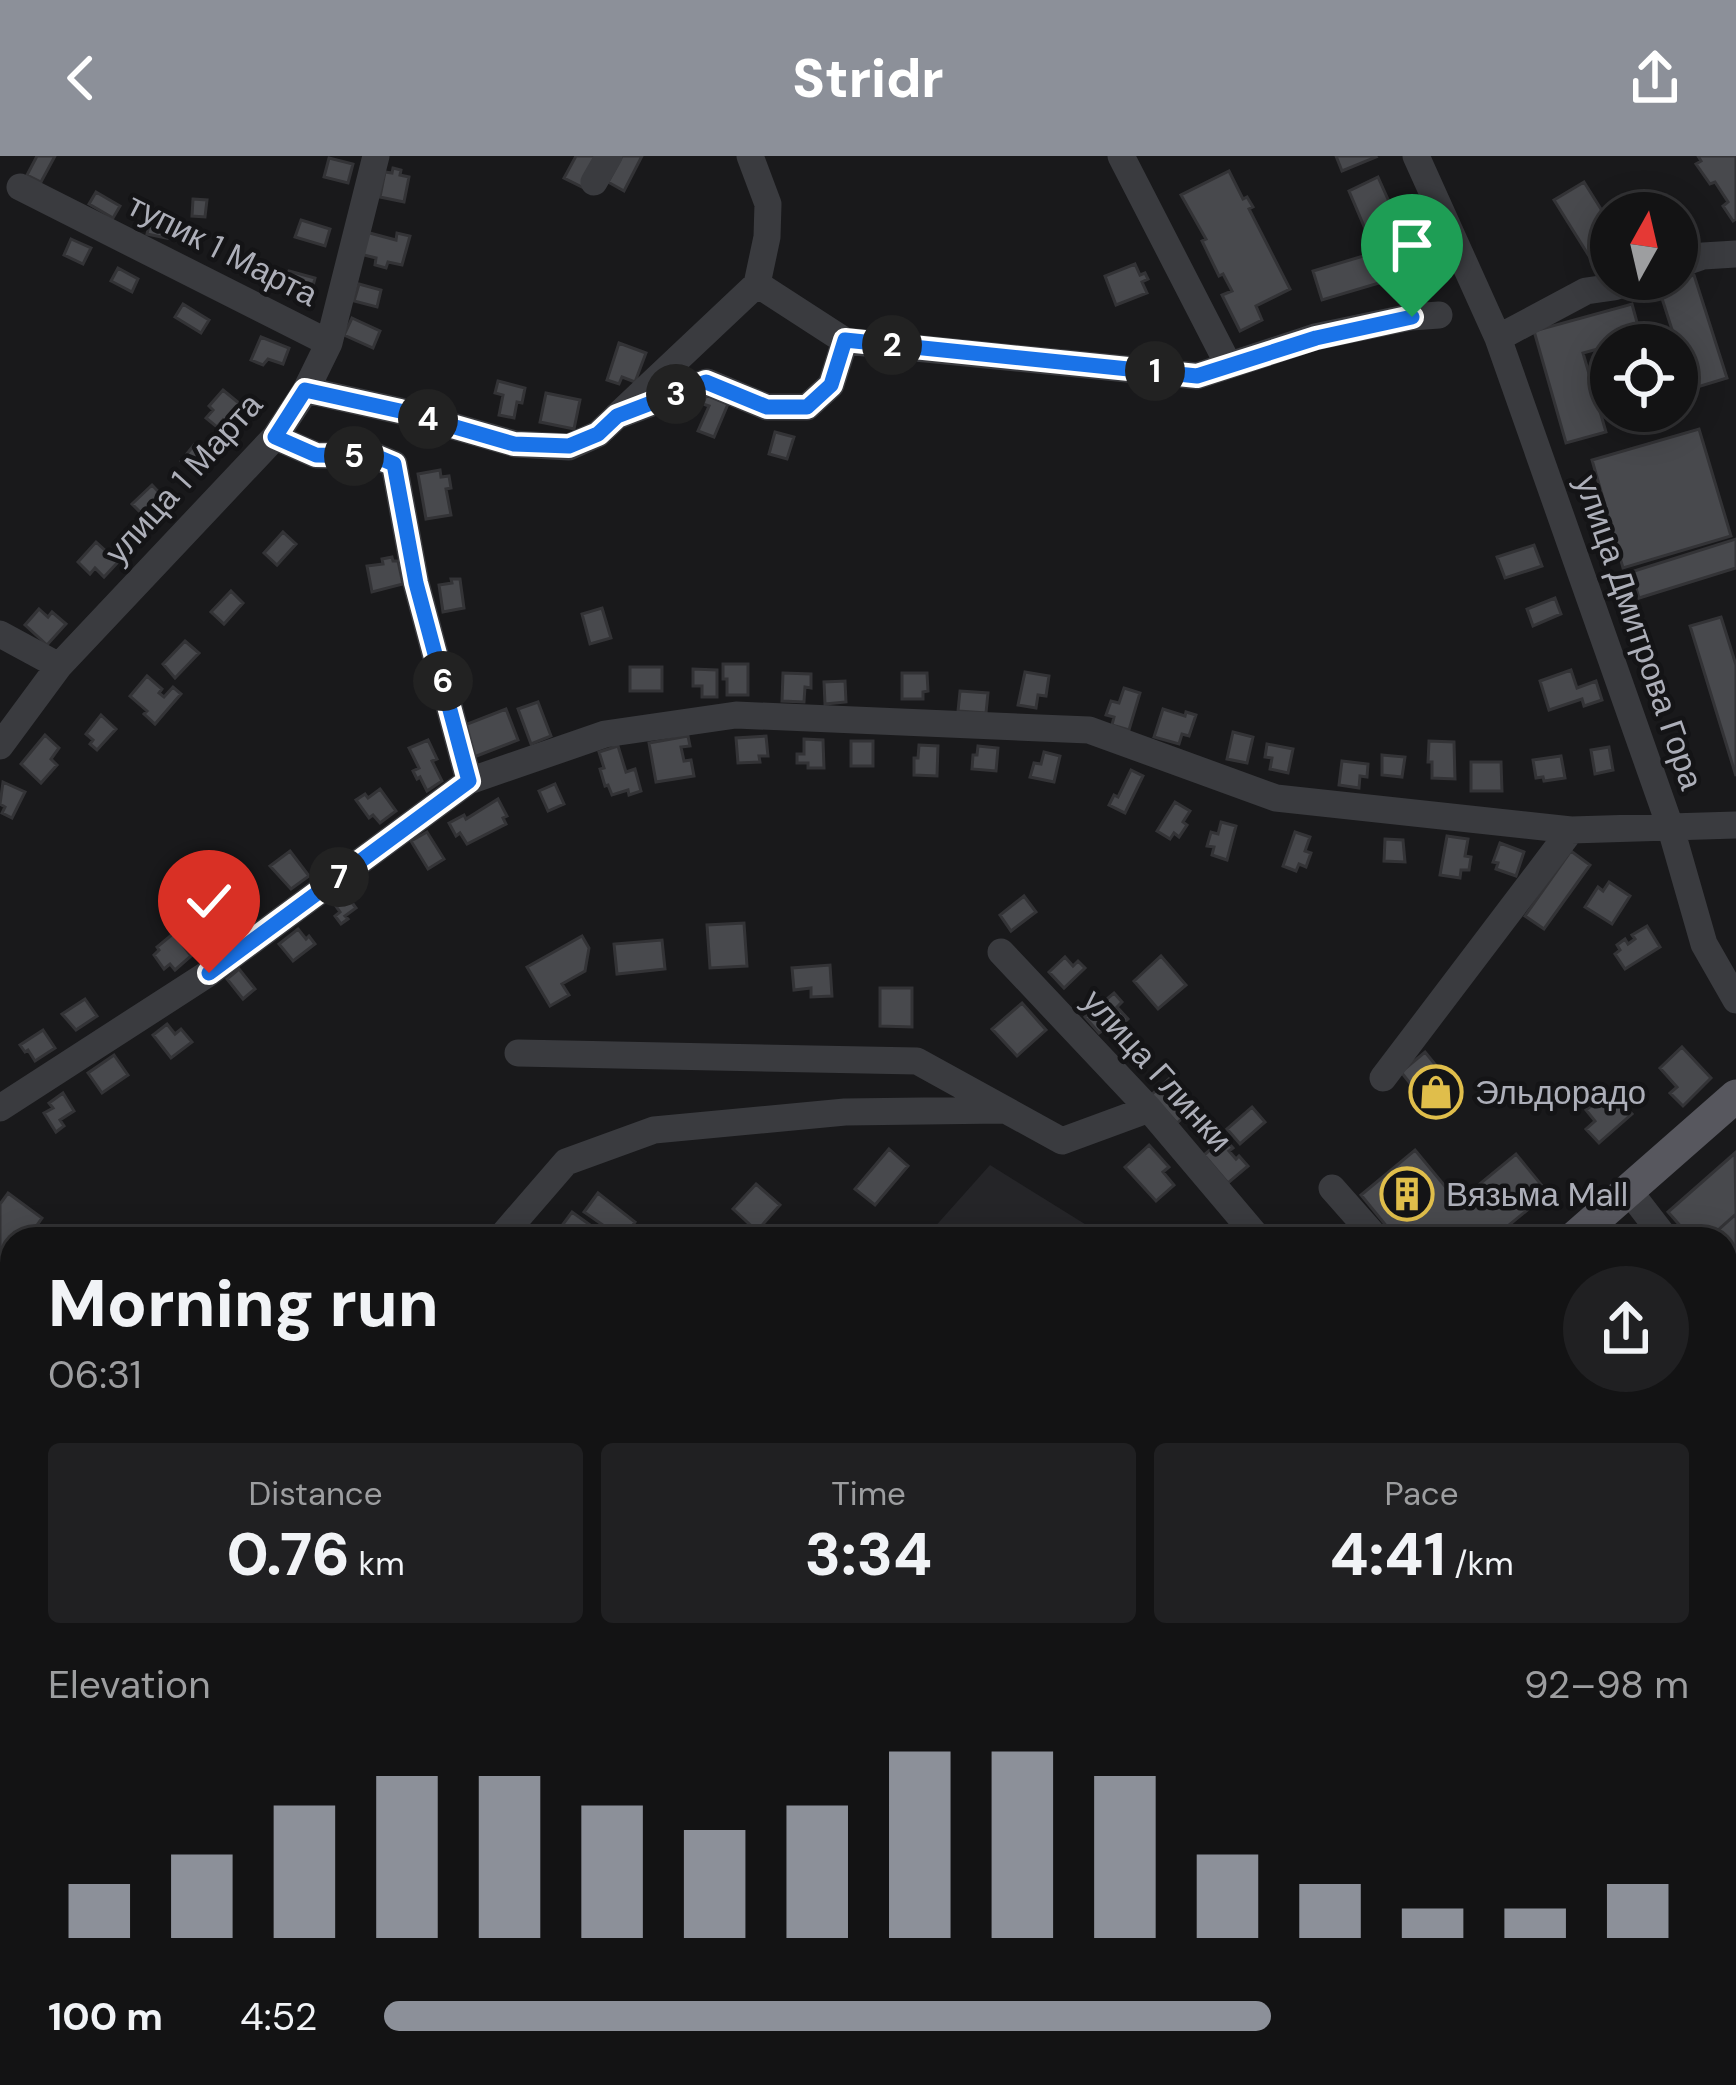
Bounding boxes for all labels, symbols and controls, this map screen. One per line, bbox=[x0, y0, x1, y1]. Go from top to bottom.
text: Stridr bbox=[792, 43, 944, 114]
icon: back bbox=[48, 45, 114, 111]
icon: share bbox=[1622, 45, 1688, 111]
street label: тупик 1 Марта bbox=[121, 183, 326, 316]
north arrow bbox=[1590, 192, 1698, 300]
map controls bbox=[1590, 192, 1698, 432]
pin bbox=[1361, 194, 1463, 317]
icon: arrive bbox=[1379, 212, 1445, 278]
pin: 2 bbox=[862, 315, 922, 375]
text: 2 bbox=[882, 323, 902, 366]
button: locate bbox=[1590, 324, 1698, 432]
pin: 1 bbox=[1125, 341, 1185, 401]
text: 1 bbox=[1149, 349, 1161, 392]
pin: 3 bbox=[646, 364, 706, 424]
text: 3 bbox=[666, 372, 686, 415]
street label: улица 1 Марта bbox=[95, 383, 272, 573]
pin: 4 bbox=[398, 389, 458, 449]
text: 4 bbox=[417, 397, 439, 440]
pin: 5 bbox=[324, 426, 384, 486]
text: 5 bbox=[344, 434, 364, 477]
street label: улица Дмитрова Гора bbox=[1566, 469, 1714, 796]
pin: 6 bbox=[413, 651, 473, 711]
text: 6 bbox=[433, 659, 453, 702]
pin: 7 bbox=[309, 847, 369, 907]
pin bbox=[158, 850, 260, 973]
text: 7 bbox=[330, 855, 348, 898]
icon: check bbox=[176, 868, 242, 934]
street label: улица Глинки bbox=[1073, 980, 1242, 1161]
shop icon: Эльдорадо bbox=[1408, 1064, 1464, 1120]
place label: Эльдорадо bbox=[1475, 1071, 1646, 1114]
building icon: Вязьма Mall bbox=[1379, 1166, 1435, 1222]
place label: Вязьма Mall bbox=[1446, 1173, 1628, 1216]
text: Morning run bbox=[48, 1261, 439, 1346]
button: share bbox=[1563, 1266, 1689, 1392]
text: 06:31 bbox=[48, 1349, 142, 1400]
text: Distance bbox=[249, 1472, 382, 1515]
text: Time bbox=[831, 1472, 906, 1515]
text: Pace bbox=[1385, 1472, 1458, 1515]
text: 0.76 bbox=[226, 1515, 350, 1594]
text: 3:34 bbox=[805, 1515, 932, 1594]
text: 4:41 bbox=[1329, 1515, 1446, 1594]
text: km bbox=[350, 1542, 405, 1585]
text: /km bbox=[1446, 1542, 1514, 1585]
text: Elevation bbox=[48, 1659, 211, 1710]
text: 92–98 m bbox=[1524, 1659, 1689, 1710]
text: 100 m bbox=[48, 1991, 163, 2042]
text: 4:52 bbox=[240, 1991, 317, 2042]

